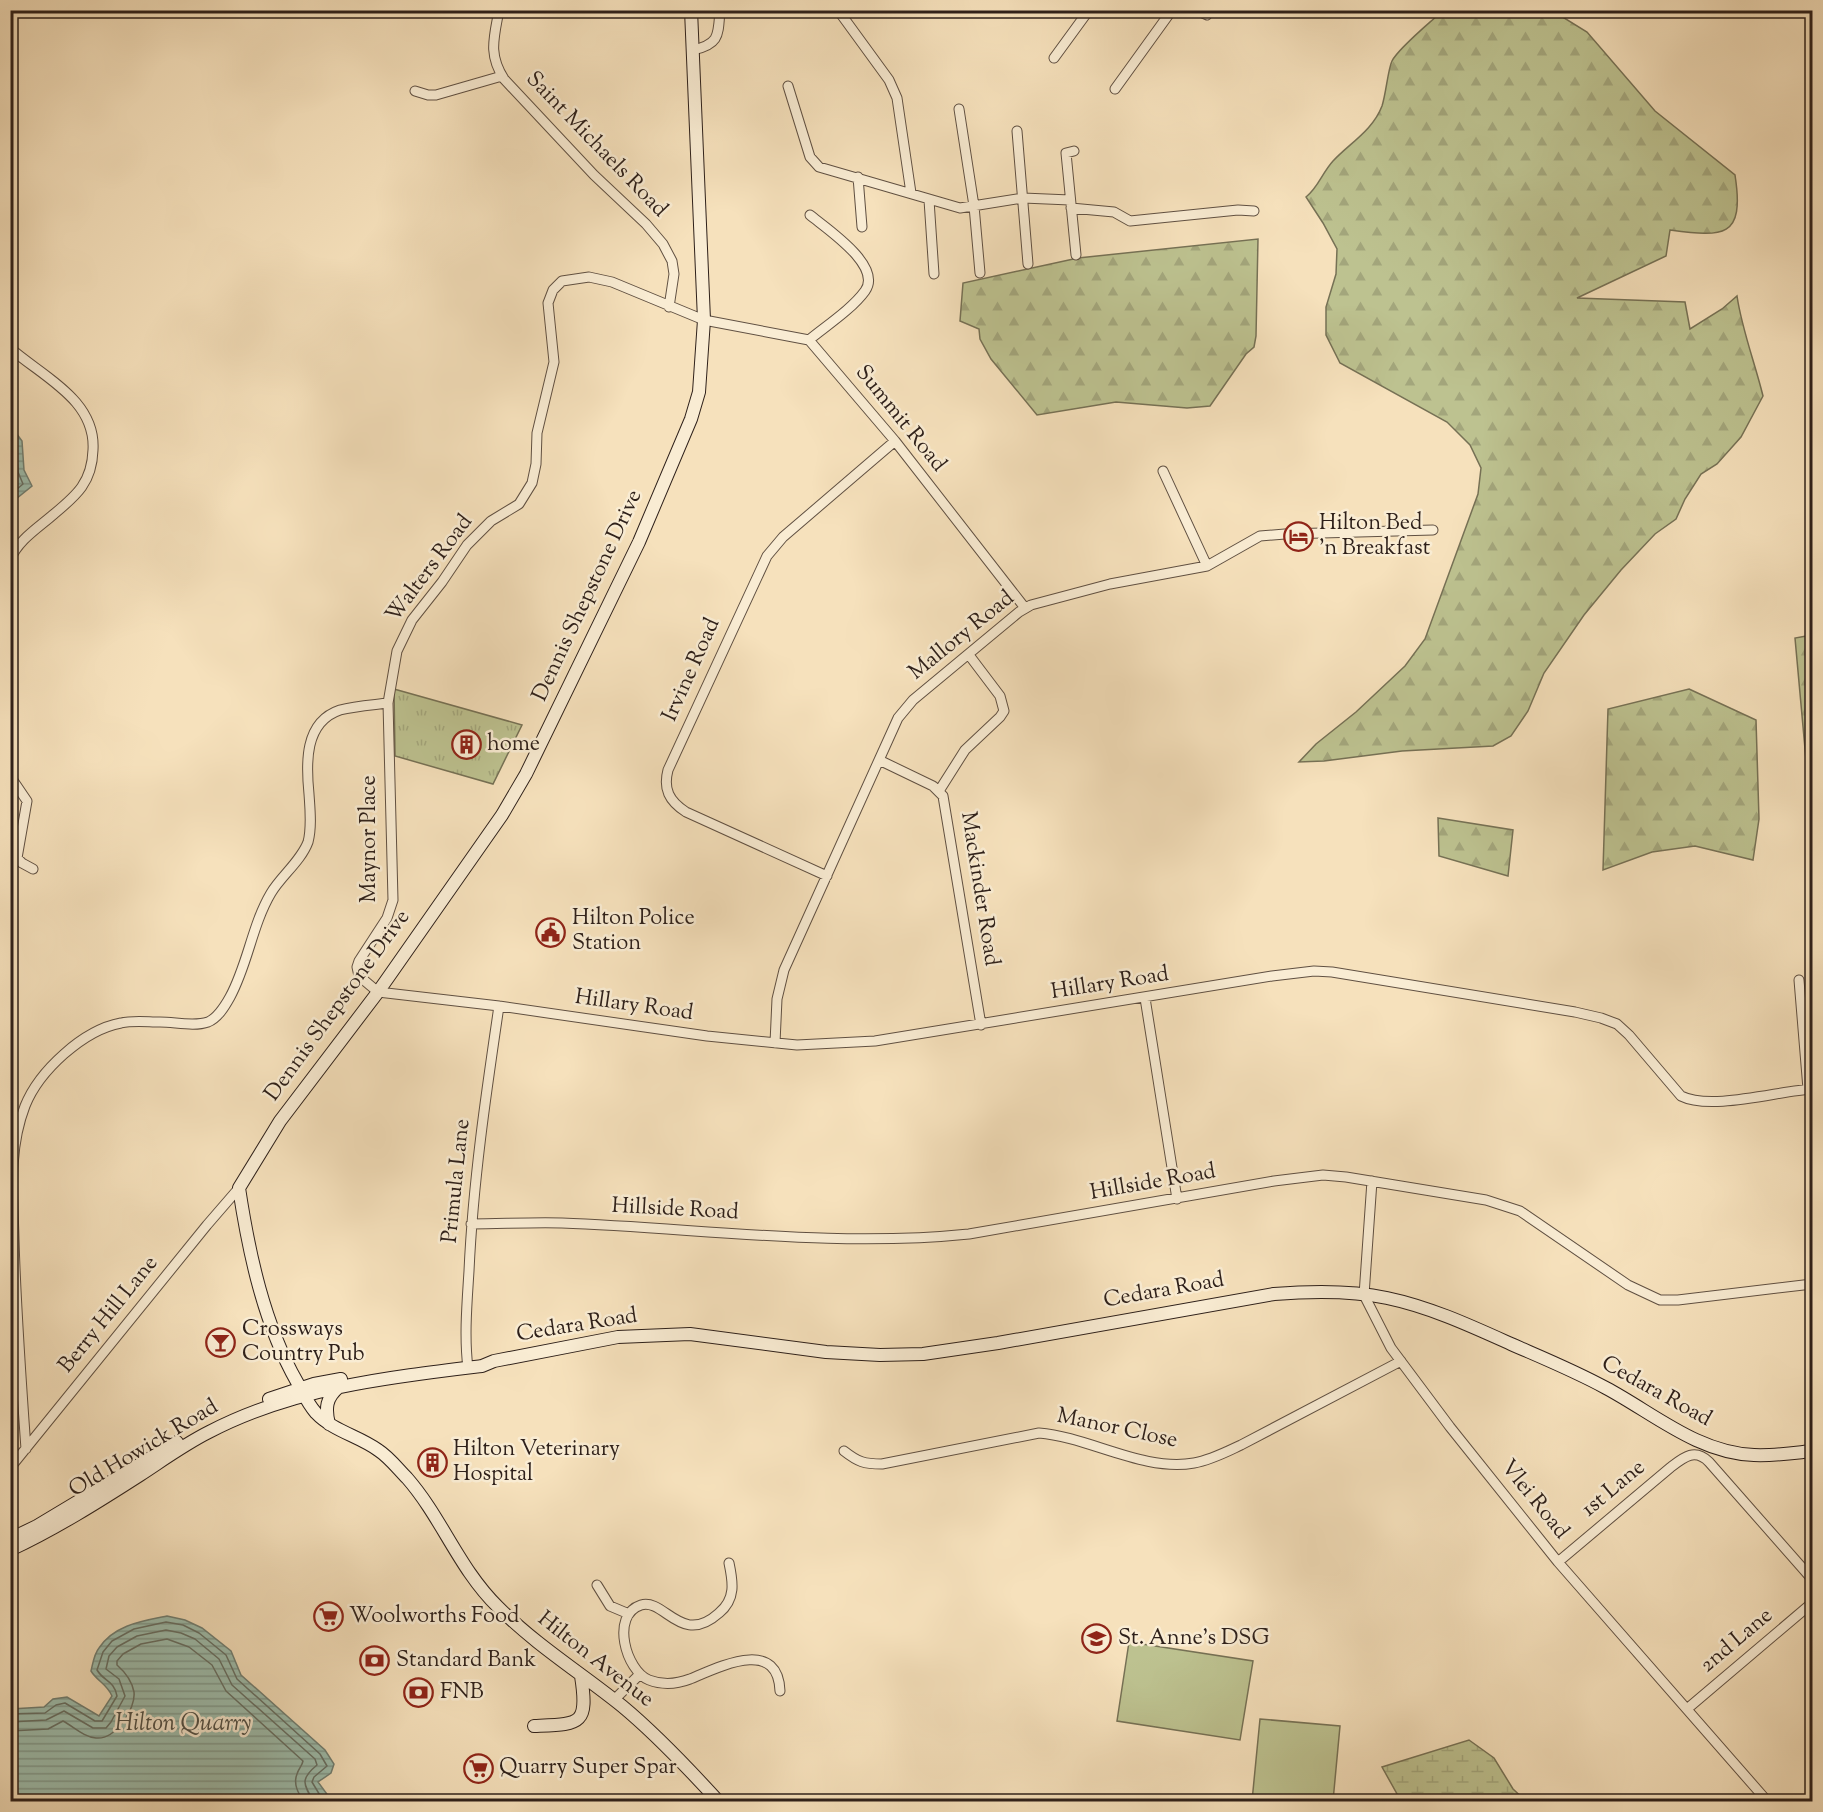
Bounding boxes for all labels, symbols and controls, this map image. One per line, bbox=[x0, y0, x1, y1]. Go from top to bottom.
street label: Saint Michaels Road bbox=[518, 65, 674, 225]
street label: Summit Road bbox=[847, 358, 953, 480]
street label: Dennis Shepstone Drive bbox=[525, 485, 651, 707]
street label: Walters Road bbox=[379, 508, 481, 630]
place label: Hilton Bed 'n Breakfast bbox=[1319, 508, 1431, 565]
hotel icon: Hilton Bed 'n Breakfast bbox=[1282, 521, 1314, 553]
street label: Mallory Road bbox=[902, 583, 1022, 689]
street label: Irvine Road bbox=[655, 613, 729, 727]
building icon: home bbox=[450, 729, 482, 761]
place label: home bbox=[487, 729, 540, 761]
street label: Maynor Place bbox=[354, 775, 386, 903]
street label: Mackinder Road bbox=[951, 810, 1007, 968]
street label: Dennis Shepstone Drive bbox=[257, 903, 419, 1109]
place label: Hilton Police Station bbox=[572, 903, 695, 960]
public building icon: Hilton Police Station bbox=[535, 916, 567, 948]
street label: Hillary Road bbox=[1049, 959, 1171, 1009]
street label: Hillary Road bbox=[573, 982, 695, 1030]
street label: Primula Lane bbox=[435, 1117, 479, 1245]
street label: Hillside Road bbox=[1088, 1156, 1218, 1210]
street label: Hillside Road bbox=[611, 1191, 739, 1229]
street label: Berry Hill Lane bbox=[51, 1249, 167, 1381]
street label: Cedara Road bbox=[1101, 1265, 1227, 1317]
street label: Cedara Road bbox=[514, 1301, 640, 1351]
place label: Crossways Country Pub bbox=[242, 1314, 365, 1371]
bar icon: Crossways Country Pub bbox=[205, 1327, 237, 1359]
street label: Cedara Road bbox=[1595, 1348, 1717, 1436]
street label: Old Howick Road bbox=[63, 1392, 225, 1506]
street label: Manor Close bbox=[1054, 1401, 1180, 1457]
place label: Hilton Veterinary Hospital bbox=[453, 1434, 620, 1491]
building icon: Hilton Veterinary Hospital bbox=[416, 1447, 448, 1479]
street label: Vlei Road bbox=[1492, 1453, 1576, 1547]
street label: 1st Lane bbox=[1575, 1453, 1653, 1525]
supermarket icon: Woolworths Food bbox=[312, 1601, 344, 1633]
place label: Woolworths Food bbox=[349, 1601, 519, 1633]
street label: 2nd Lane bbox=[1694, 1601, 1780, 1681]
street label: Hilton Avenue bbox=[530, 1604, 660, 1716]
school or university icon: St. Anne's DSG bbox=[1081, 1623, 1113, 1655]
place label: St. Anne's DSG bbox=[1118, 1623, 1269, 1655]
bank icon: Standard Bank bbox=[359, 1645, 391, 1677]
place label: Standard Bank bbox=[396, 1645, 536, 1677]
bank icon: FNB bbox=[403, 1677, 435, 1709]
place label: FNB bbox=[440, 1677, 484, 1709]
water label: Hilton Quarry bbox=[115, 1707, 252, 1741]
supermarket icon: Quarry Super Spar bbox=[462, 1752, 494, 1784]
place label: Quarry Super Spar bbox=[499, 1752, 677, 1784]

